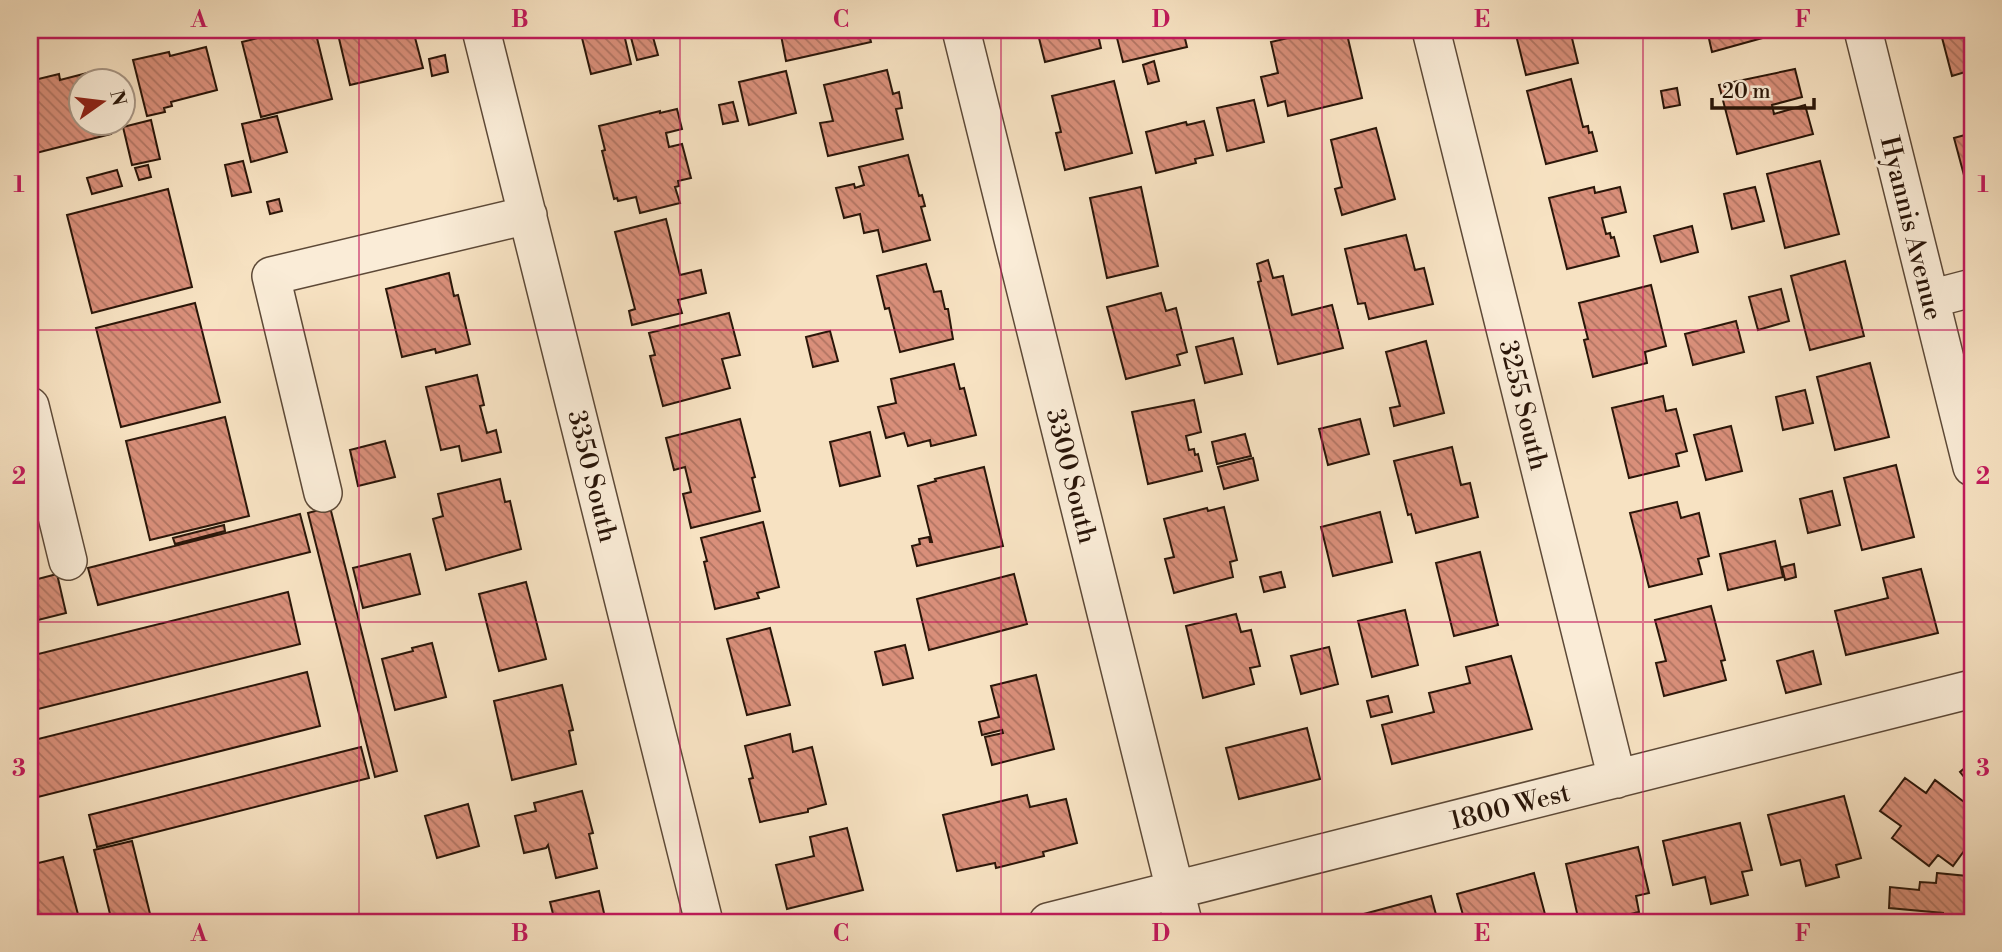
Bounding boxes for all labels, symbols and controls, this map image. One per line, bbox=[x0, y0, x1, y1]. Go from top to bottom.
text: A bbox=[190, 6, 208, 34]
text: B bbox=[511, 6, 529, 34]
text: C bbox=[833, 6, 849, 34]
text: D bbox=[1152, 6, 1170, 34]
text: E bbox=[1474, 6, 1490, 34]
text: F bbox=[1795, 6, 1811, 34]
north arrow bbox=[66, 66, 136, 136]
scale bar bbox=[1712, 66, 1813, 110]
text: 20 m bbox=[1722, 79, 1771, 105]
text: N bbox=[104, 88, 131, 108]
street label: Hyannis Avenue bbox=[1873, 133, 1949, 323]
text: 1 bbox=[13, 171, 25, 199]
text: 1 bbox=[1977, 171, 1989, 199]
street label: 3255 South bbox=[1491, 337, 1555, 473]
street label: 3300 South bbox=[1039, 405, 1103, 547]
street label: 3350 South bbox=[560, 407, 624, 546]
text: 2 bbox=[12, 463, 26, 491]
text: 2 bbox=[1976, 463, 1990, 491]
text: 3 bbox=[12, 755, 26, 783]
text: 3 bbox=[1976, 755, 1990, 783]
street label: 1800 West bbox=[1447, 777, 1573, 837]
text: A bbox=[190, 920, 208, 948]
text: B bbox=[511, 920, 529, 948]
text: C bbox=[833, 920, 849, 948]
text: D bbox=[1152, 920, 1170, 948]
text: E bbox=[1474, 920, 1490, 948]
text: F bbox=[1795, 920, 1811, 948]

